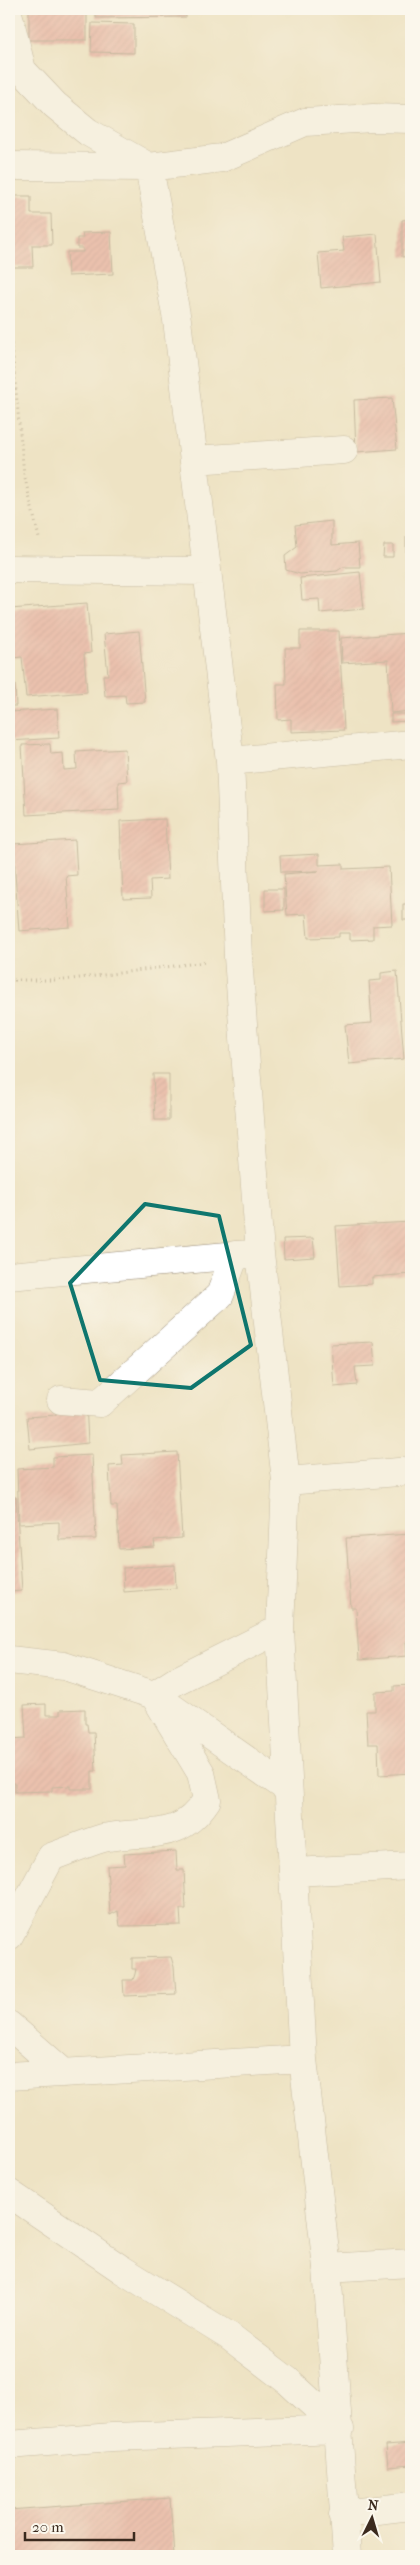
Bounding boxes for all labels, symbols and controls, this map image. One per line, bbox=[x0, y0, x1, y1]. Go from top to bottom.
north arrow bbox=[348, 2492, 398, 2542]
text: N bbox=[367, 2497, 379, 2515]
scale bar bbox=[25, 2510, 134, 2542]
text: 20 m bbox=[32, 2518, 64, 2536]

